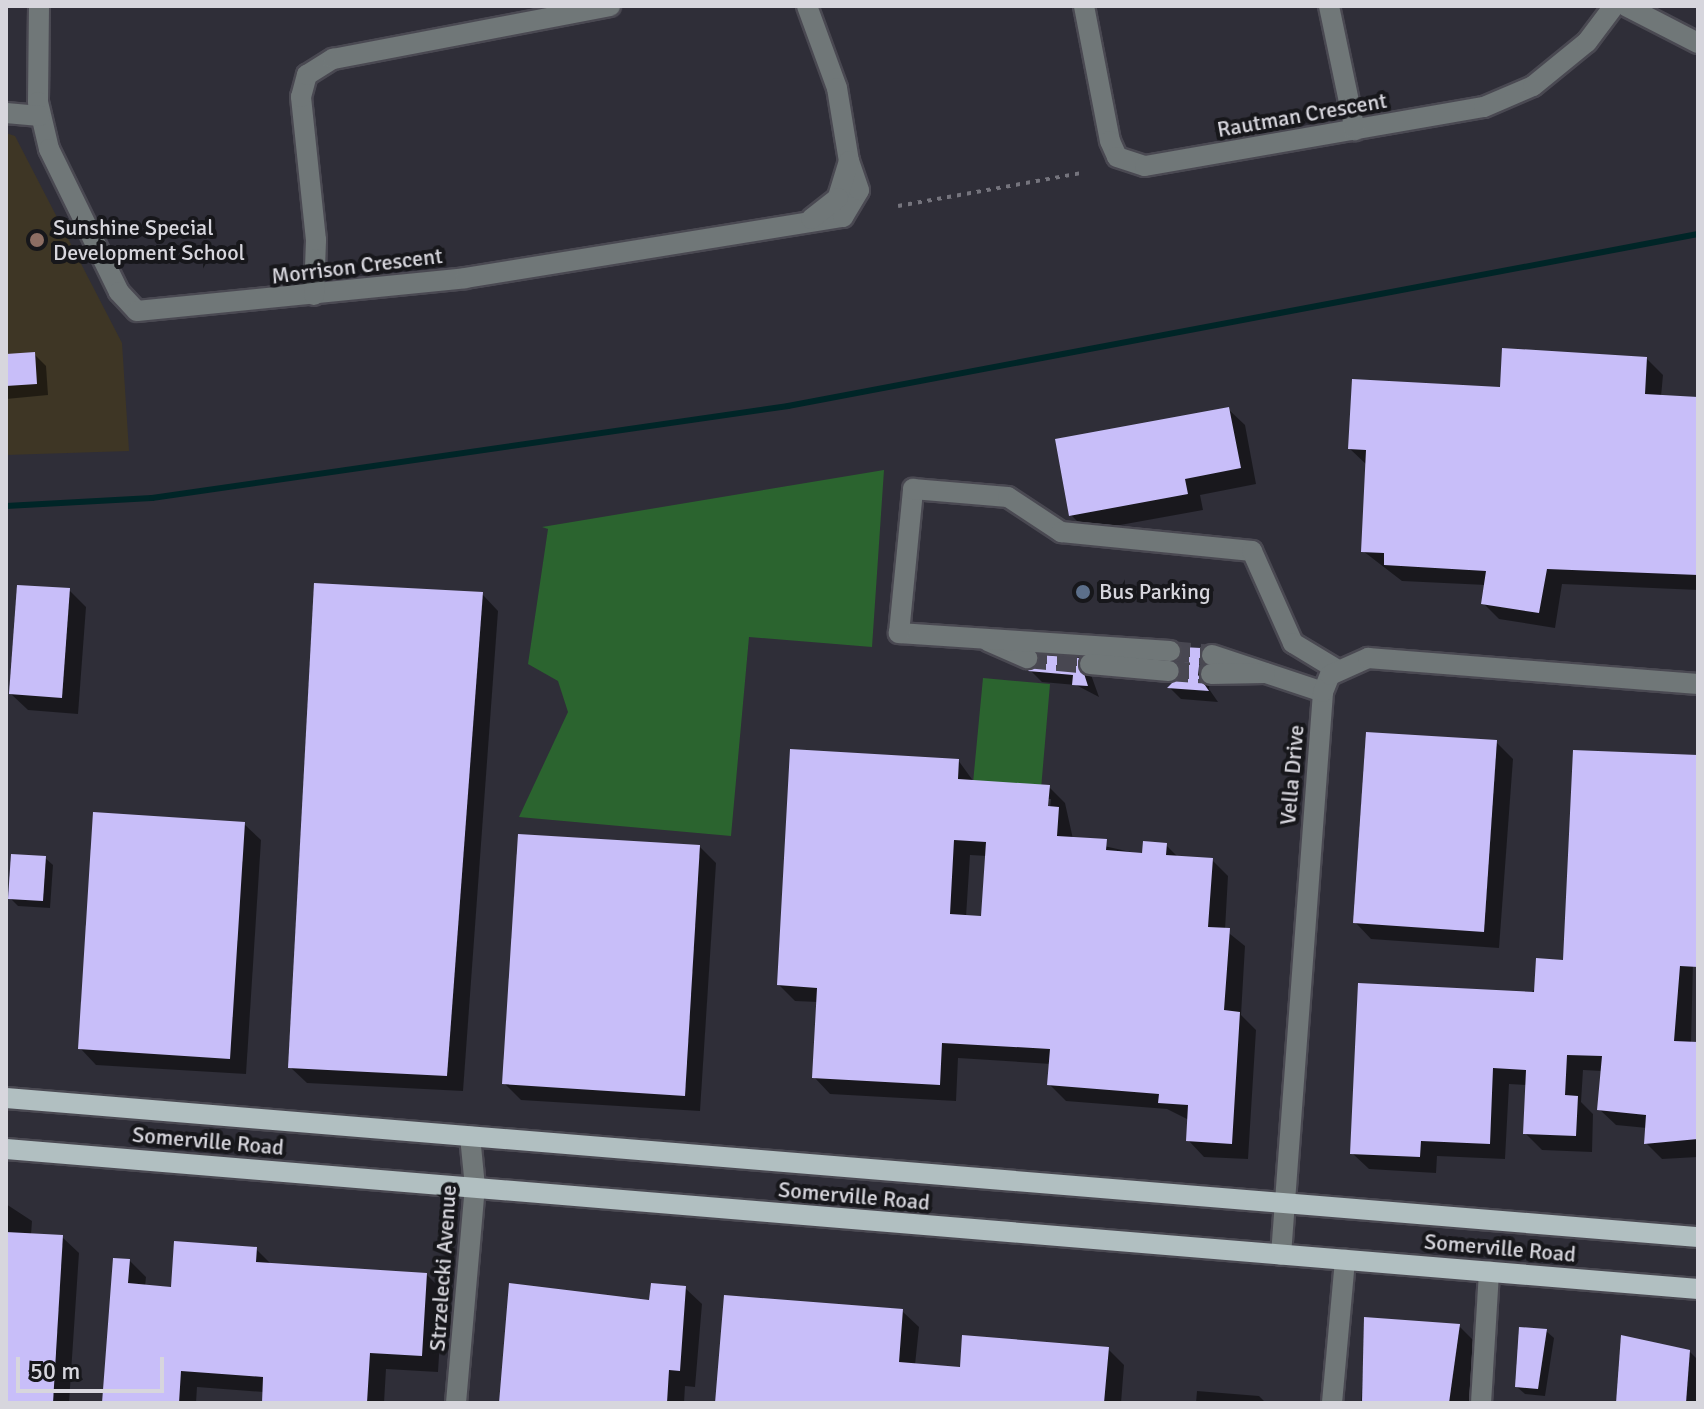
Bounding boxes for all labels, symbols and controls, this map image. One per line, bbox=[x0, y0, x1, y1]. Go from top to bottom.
street label: Rautman Crescent bbox=[1215, 87, 1389, 143]
place label: Sunshine Special Development School bbox=[53, 214, 245, 266]
marker: Sunshine Special Development School bbox=[28, 231, 46, 249]
street label: Morrison Crescent bbox=[270, 242, 444, 290]
place label: Bus Parking bbox=[1099, 579, 1211, 605]
marker: Bus Parking bbox=[1074, 583, 1092, 601]
street label: Vella Drive bbox=[1274, 724, 1310, 826]
street label: Somerville Road bbox=[131, 1121, 285, 1161]
street label: Somerville Road bbox=[777, 1176, 931, 1216]
street label: Strzelecki Avenue bbox=[424, 1184, 462, 1352]
street label: Somerville Road bbox=[1423, 1228, 1577, 1268]
scale bar bbox=[20, 1341, 168, 1391]
text: 50 m bbox=[30, 1356, 80, 1386]

